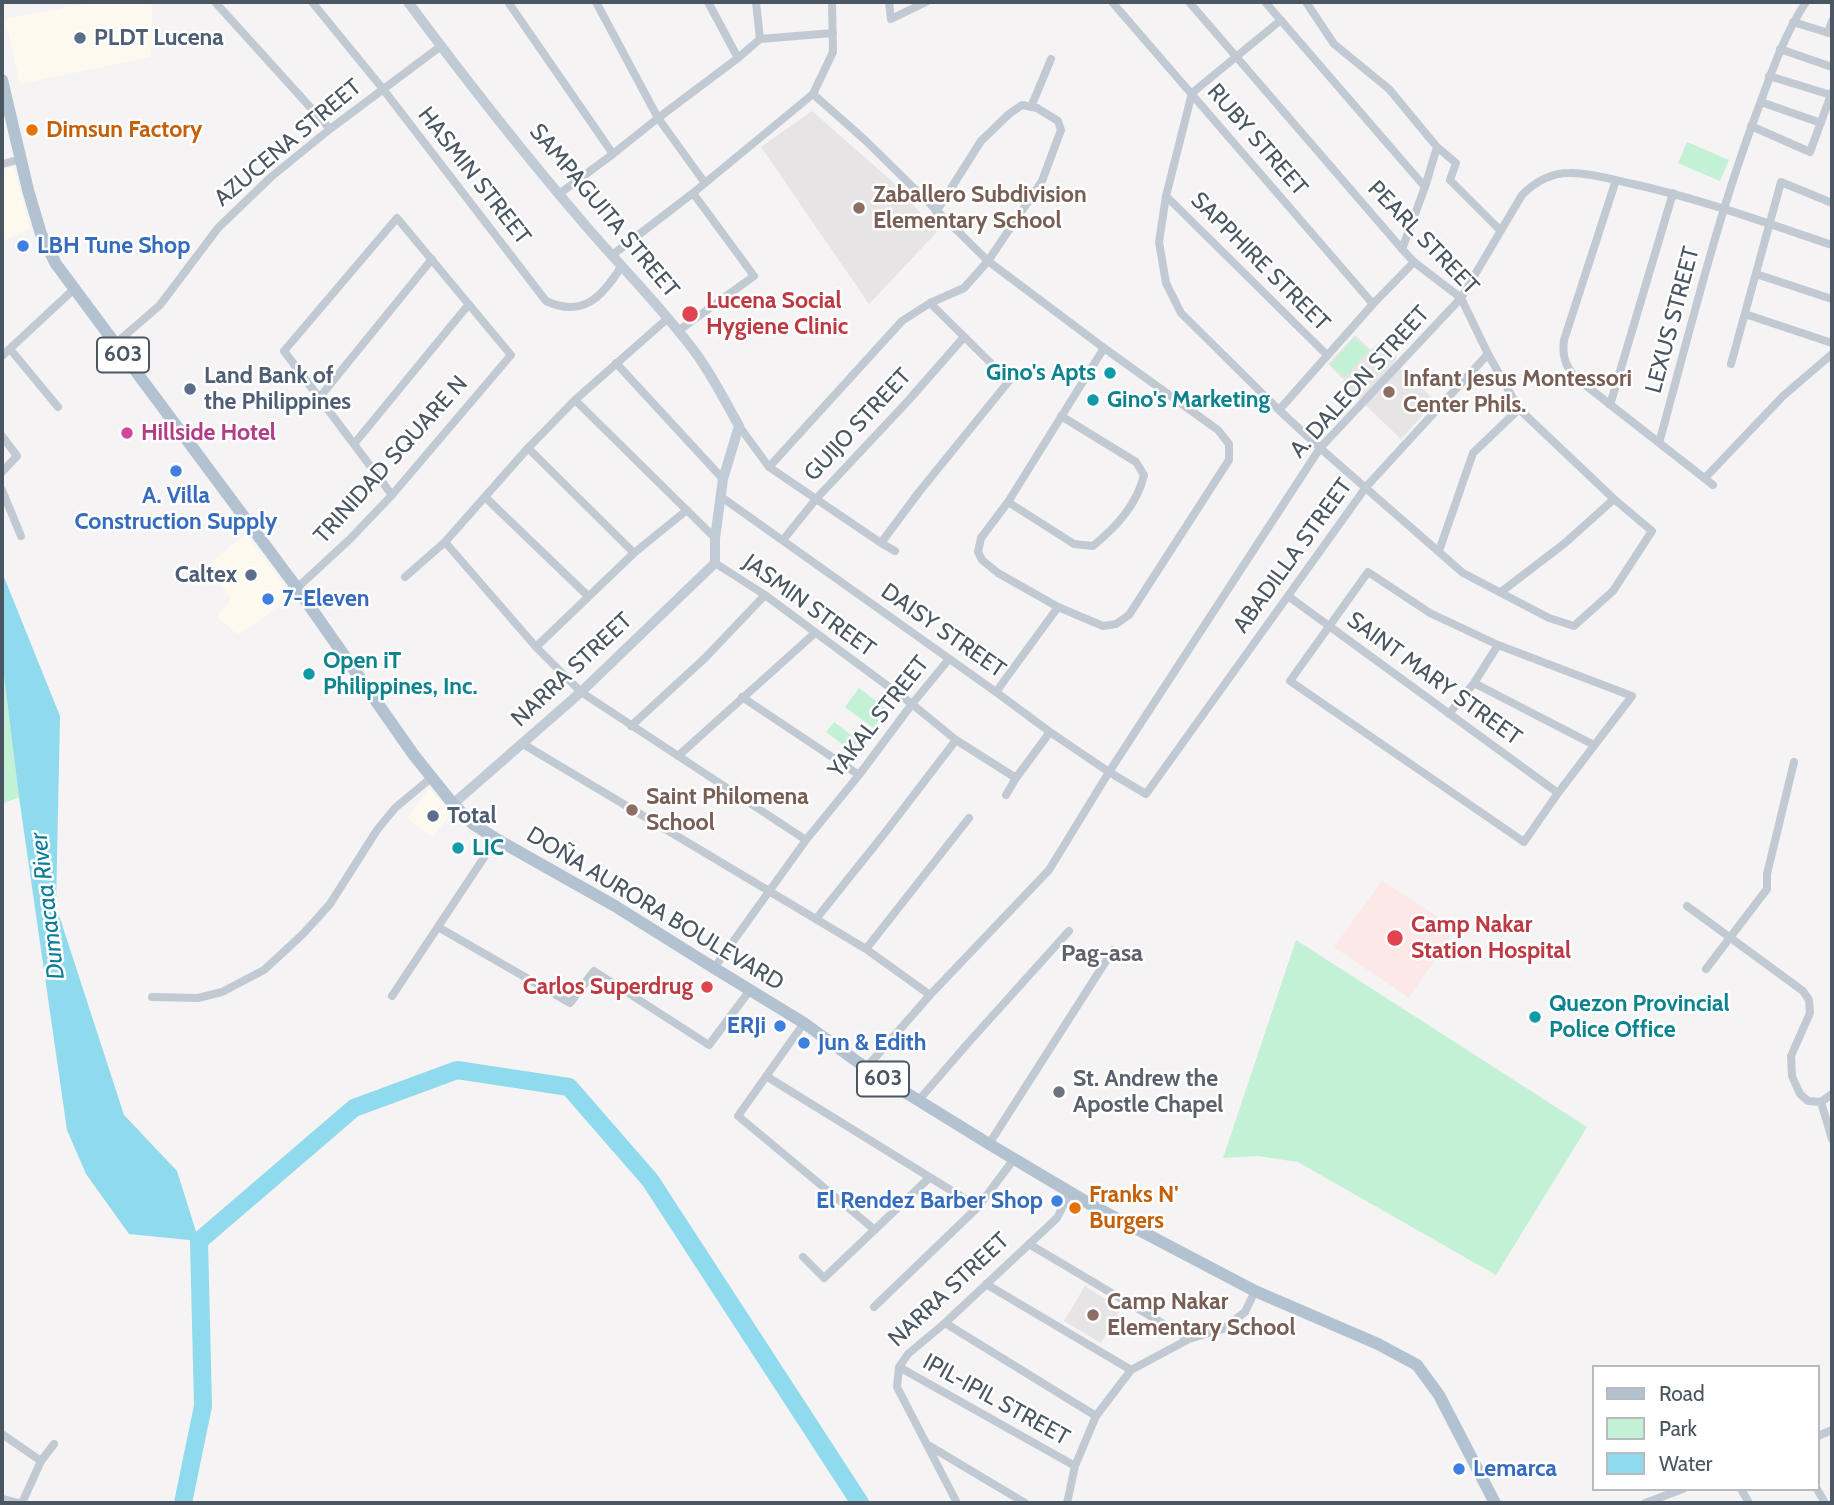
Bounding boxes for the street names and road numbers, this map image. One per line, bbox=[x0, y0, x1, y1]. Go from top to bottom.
street label: AZUCENA STREET bbox=[209, 74, 367, 212]
street label: RUBY STREET bbox=[1201, 78, 1313, 202]
street label: HASMIN STREET bbox=[412, 102, 536, 250]
street label: SAMPAGUITA STREET bbox=[523, 119, 685, 303]
street label: PEARL STREET bbox=[1362, 175, 1484, 301]
street label: SAPPHIRE STREET bbox=[1185, 187, 1335, 337]
street label: LEXUS STREET bbox=[1640, 244, 1706, 396]
street label: A. DALEON STREET bbox=[1284, 300, 1436, 464]
road number: 603 bbox=[97, 338, 149, 372]
street label: GUIJO STREET bbox=[799, 363, 917, 487]
street label: TRINIDAD SQUARE N bbox=[308, 370, 474, 550]
street label: ABADILLA STREET bbox=[1228, 473, 1358, 639]
street label: JASMIN STREET bbox=[738, 549, 880, 663]
street label: DAISY STREET bbox=[876, 578, 1010, 684]
street label: SAINT MARY STREET bbox=[1341, 606, 1527, 752]
street label: NARRA STREET bbox=[506, 607, 638, 733]
street label: YAKAL STREET bbox=[823, 651, 935, 783]
street label: DOÑA AURORA BOULEVARD bbox=[521, 821, 789, 997]
road number: 603 bbox=[857, 1062, 909, 1096]
street label: NARRA STREET bbox=[883, 1227, 1015, 1353]
street label: IPIL-IPIL STREET bbox=[918, 1348, 1074, 1452]

